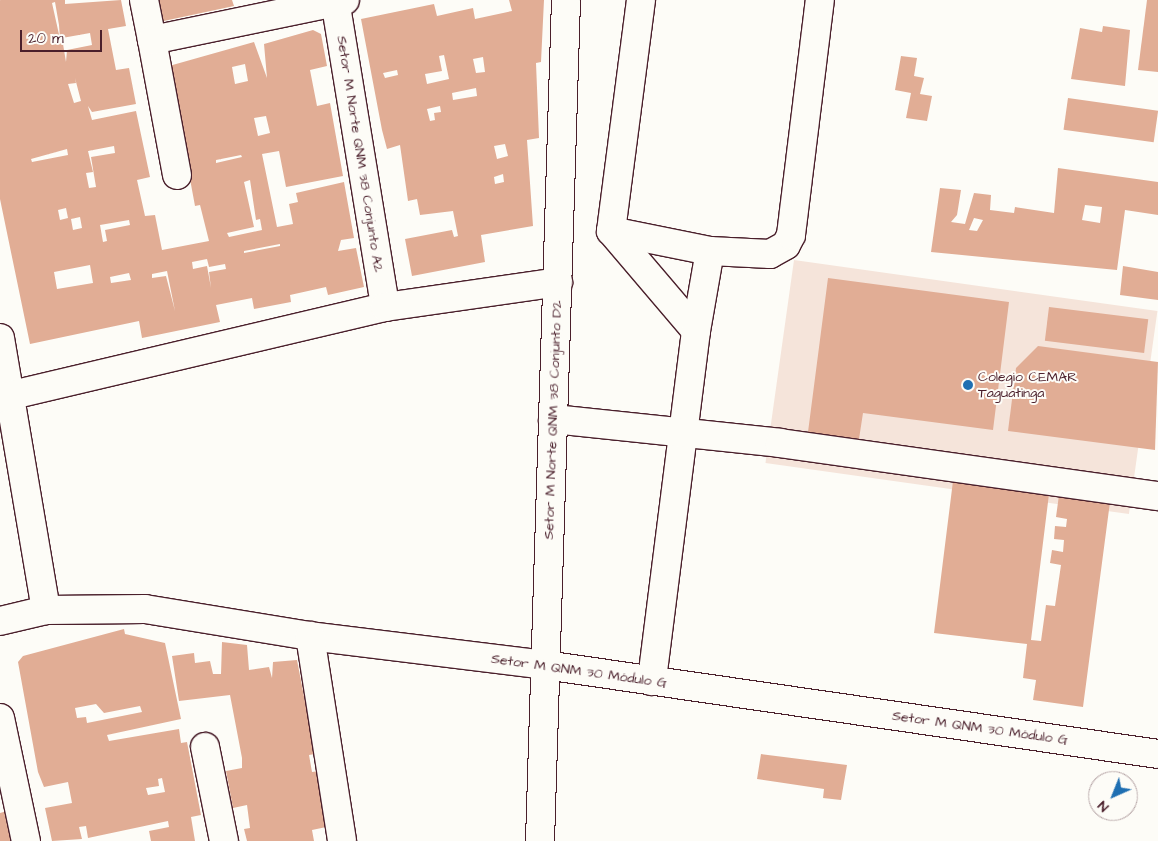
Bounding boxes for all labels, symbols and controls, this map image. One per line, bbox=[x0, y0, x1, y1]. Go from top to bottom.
scale bar bbox=[22, 20, 105, 52]
text: 20 m bbox=[28, 28, 64, 49]
street label: Setor M Norte QNM 38 Conjunto A2 bbox=[333, 35, 387, 273]
street label: Setor M Norte QNM 38 Conjunto D2 bbox=[540, 300, 566, 540]
place label: Colegio CEMAR Taguatinga bbox=[978, 369, 1077, 402]
marker: Colegio CEMAR Taguatinga bbox=[962, 379, 974, 391]
street label: Setor M QNM 30 Módulo G bbox=[490, 650, 668, 692]
street label: Setor M QNM 30 Módulo G bbox=[891, 707, 1069, 749]
north arrow bbox=[1088, 771, 1138, 821]
text: N bbox=[1093, 796, 1113, 816]

